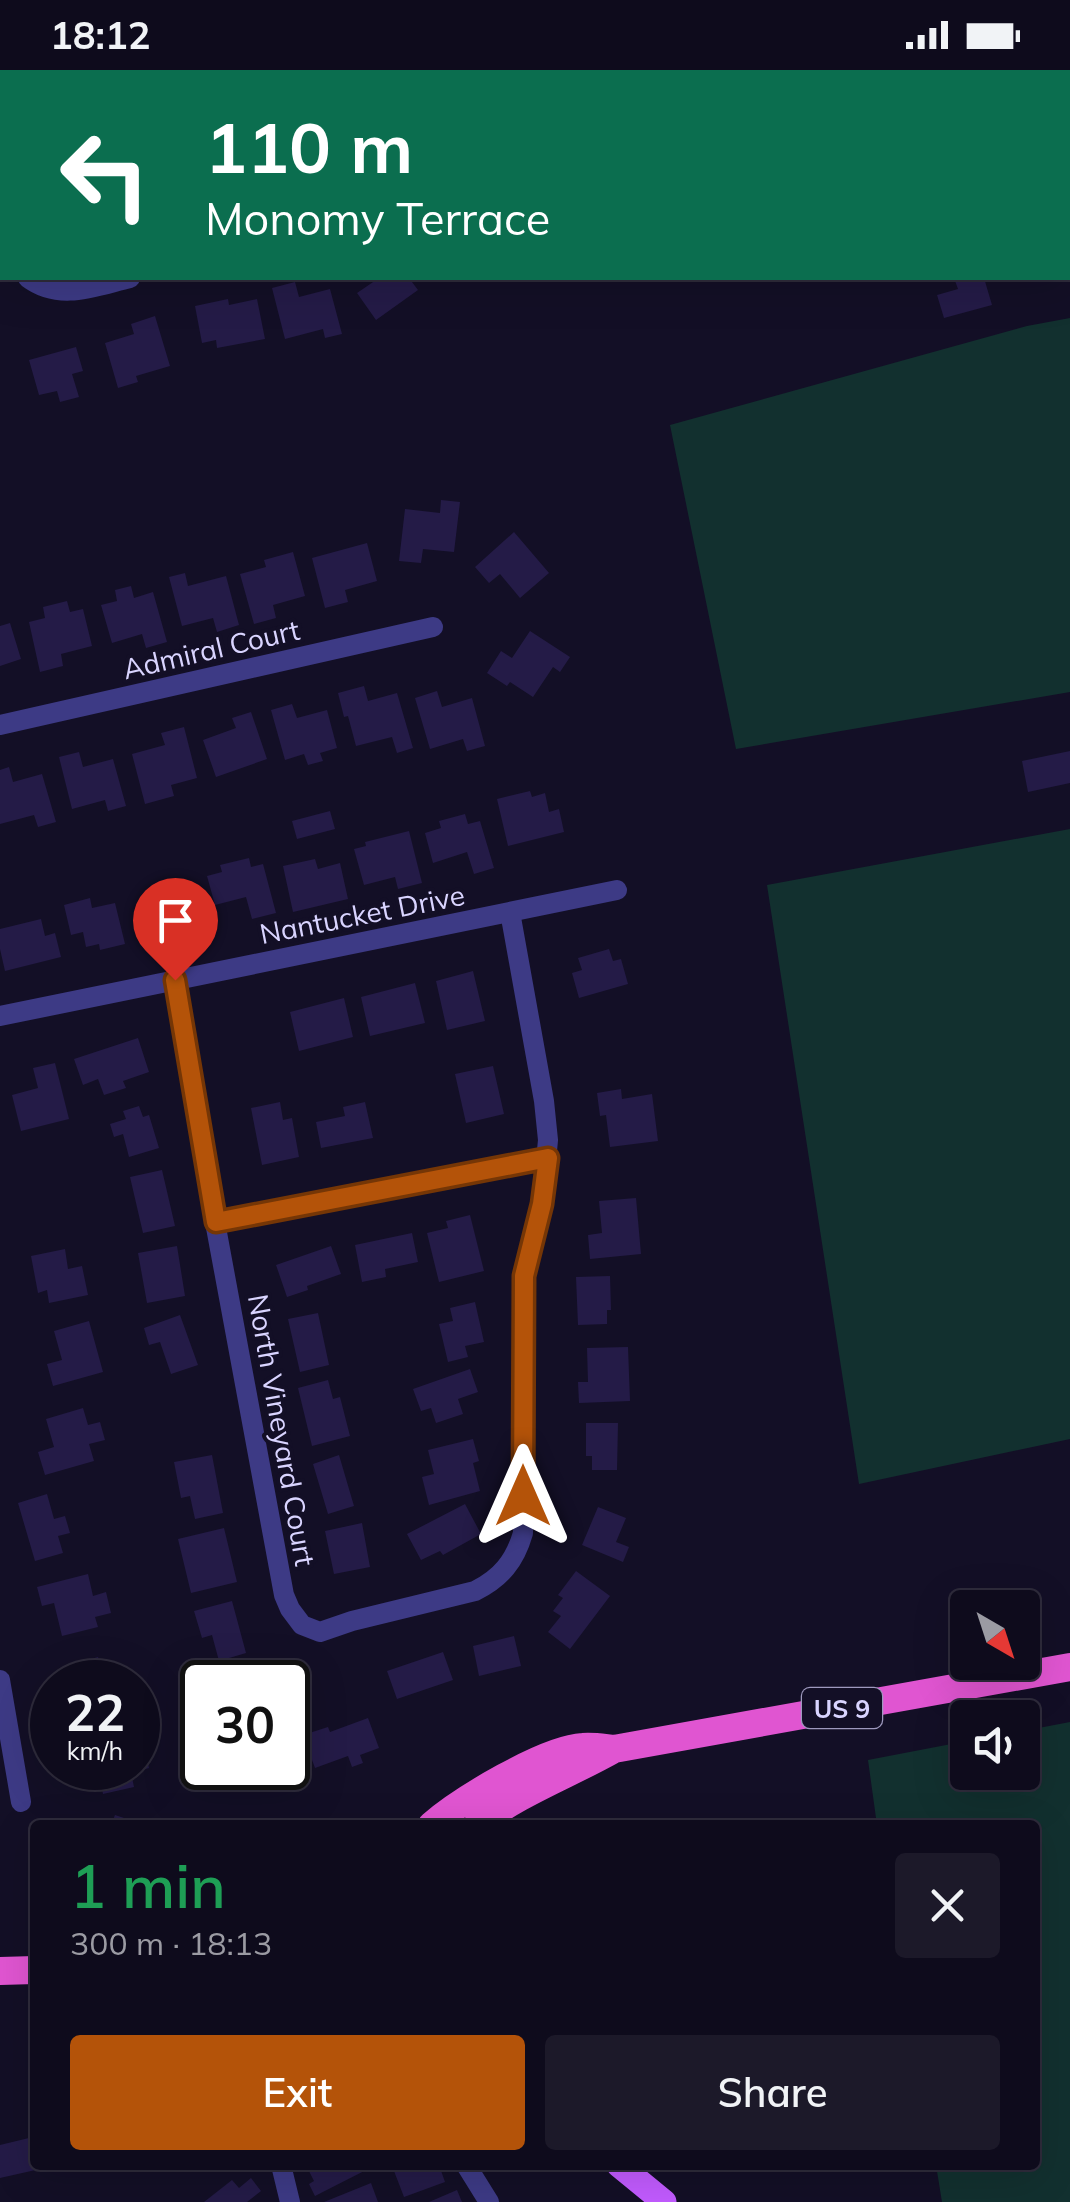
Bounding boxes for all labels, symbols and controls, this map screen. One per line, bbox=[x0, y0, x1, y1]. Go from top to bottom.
text: 18:12 bbox=[50, 11, 151, 59]
text: 110 m bbox=[205, 103, 413, 191]
icon: left bbox=[40, 110, 170, 240]
text: Monomy Terrace bbox=[205, 190, 550, 246]
street label: Admiral Court bbox=[119, 612, 303, 686]
street label: Nantucket Drive bbox=[257, 877, 467, 951]
pin bbox=[133, 878, 218, 981]
icon: arrive bbox=[148, 893, 203, 948]
street label: North Vineyard Court bbox=[241, 1291, 323, 1569]
position arrow bbox=[471, 1444, 575, 1548]
north arrow bbox=[950, 1590, 1040, 1680]
map controls bbox=[950, 1590, 1040, 1790]
speed limit sign: 30 bbox=[180, 1660, 310, 1790]
text: 22 bbox=[65, 1681, 125, 1744]
road number: US 9 bbox=[802, 1688, 882, 1728]
button: sound bbox=[950, 1700, 1040, 1790]
text: km/h bbox=[67, 1735, 123, 1766]
text: 1 min bbox=[70, 1848, 226, 1923]
button: close bbox=[895, 1853, 1000, 1958]
text: 300 m · 18:13 bbox=[70, 1923, 272, 1963]
button: Exit bbox=[70, 2035, 525, 2150]
button: Share bbox=[545, 2035, 1000, 2150]

